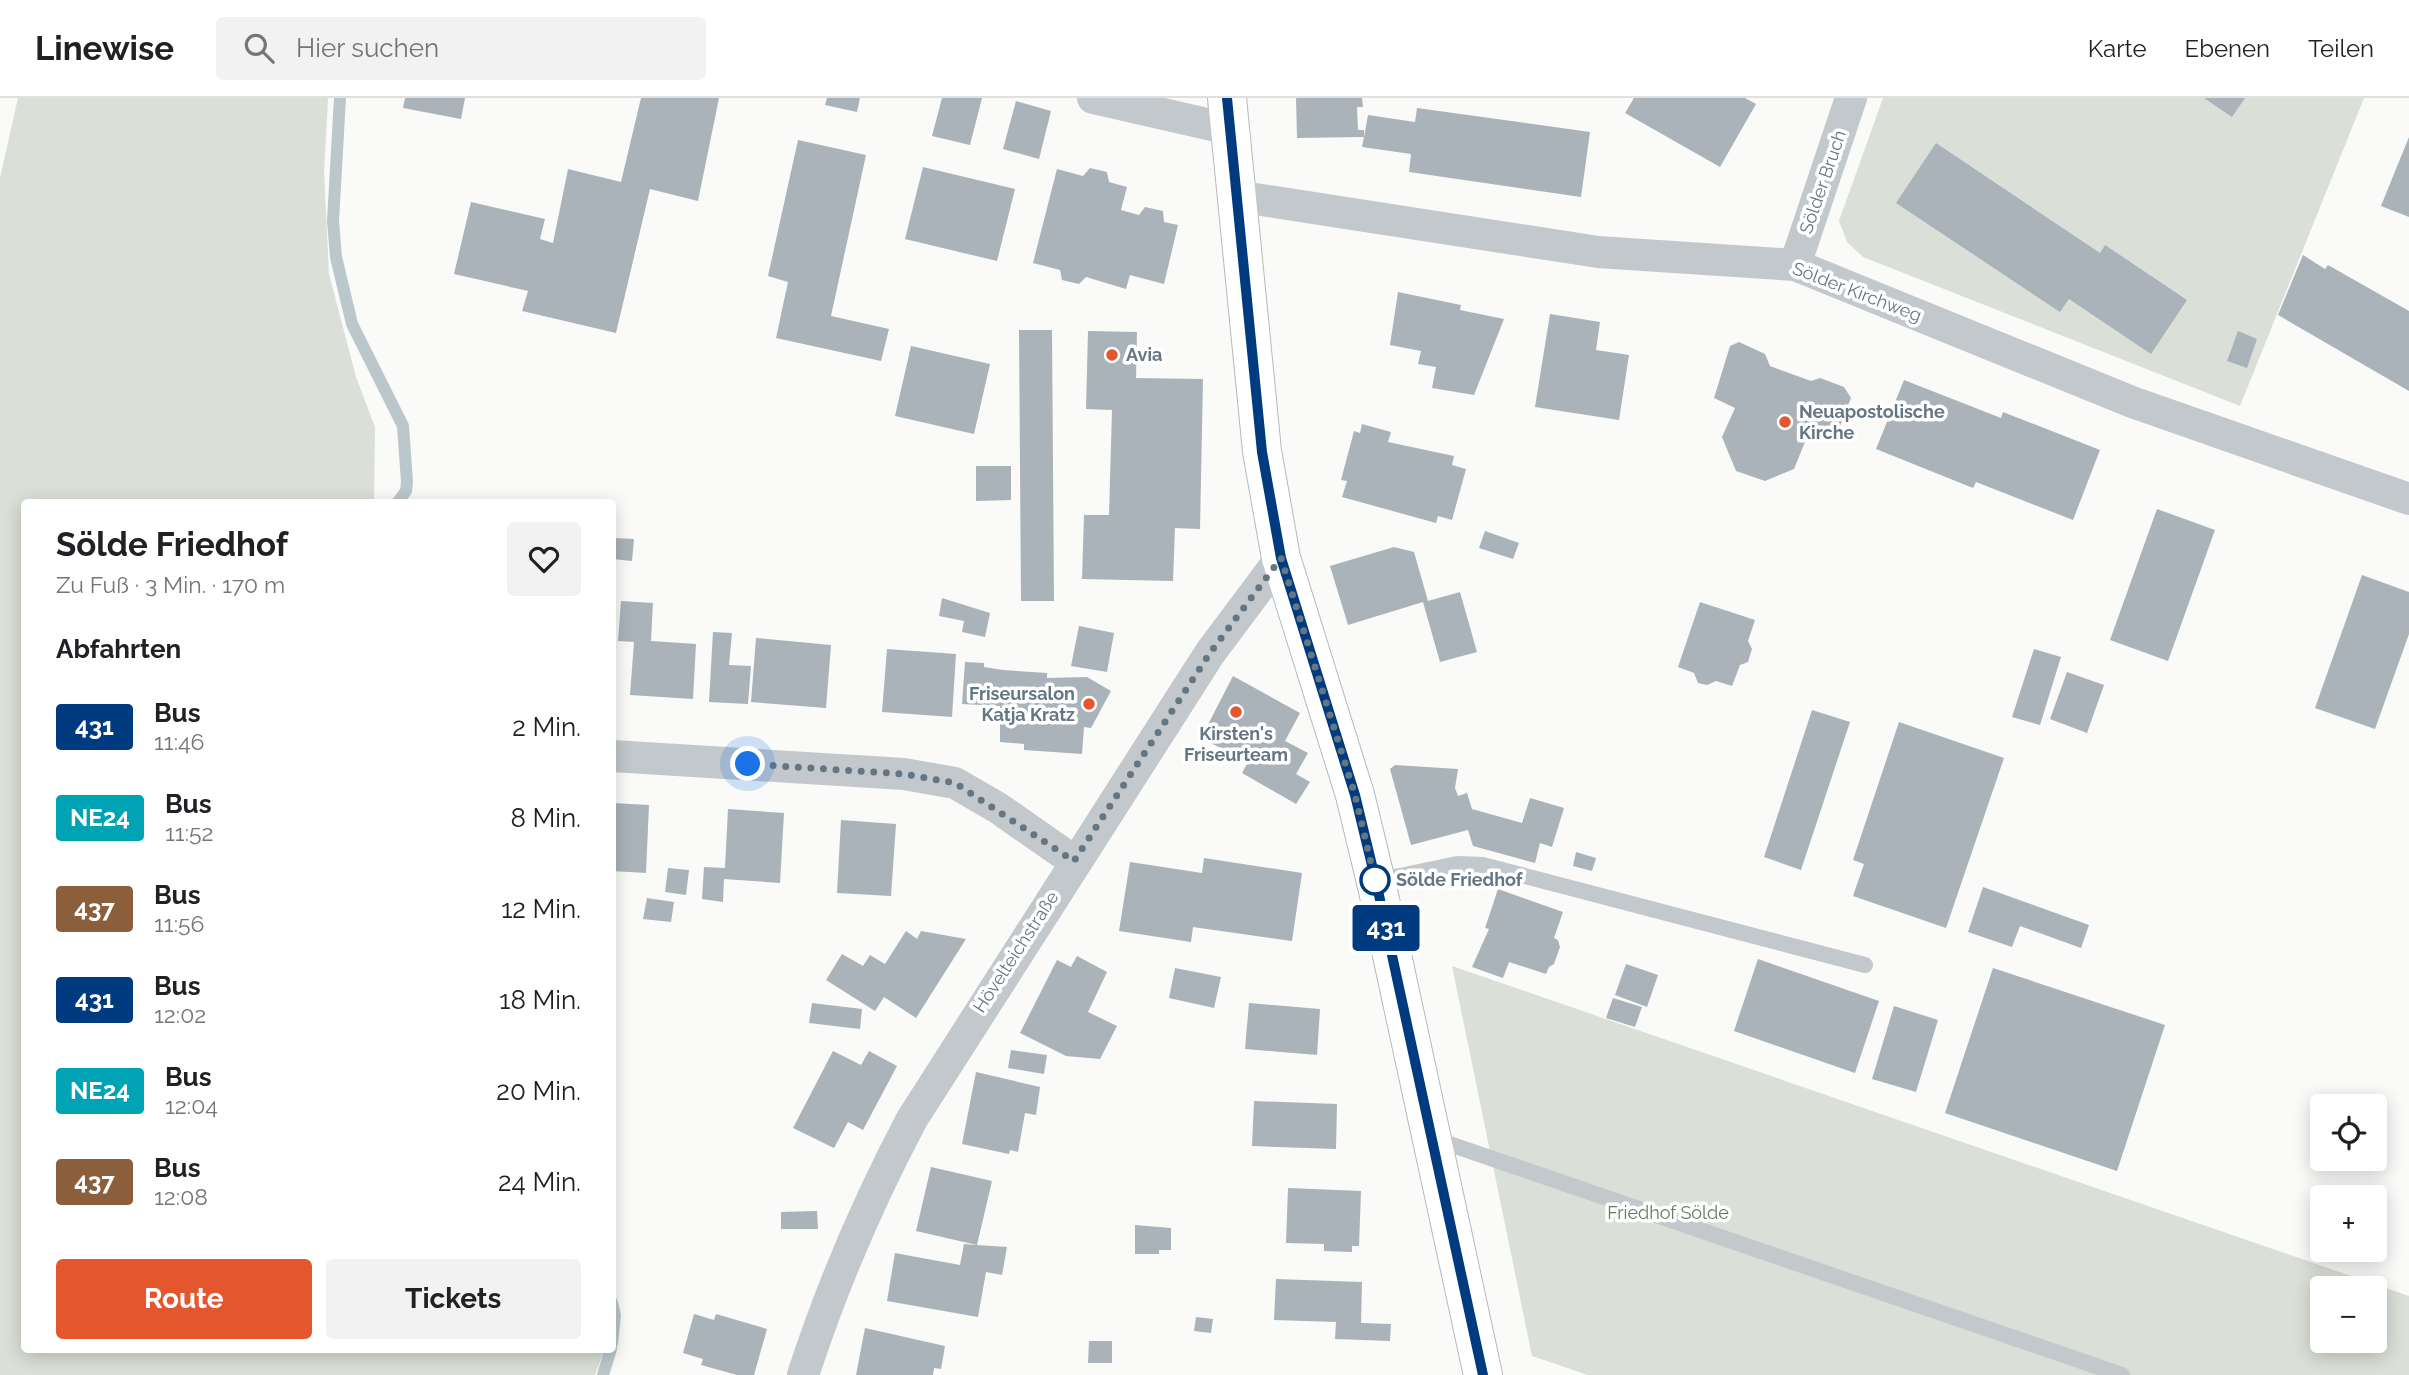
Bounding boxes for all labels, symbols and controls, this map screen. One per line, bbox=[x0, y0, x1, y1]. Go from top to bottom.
search box bbox=[216, 17, 706, 80]
text: Linewise bbox=[35, 29, 174, 68]
icon: search bbox=[240, 29, 278, 67]
text: Hier suchen bbox=[296, 33, 439, 63]
text: Karte bbox=[2088, 34, 2147, 63]
text: Ebenen bbox=[2185, 34, 2270, 63]
text: Teilen bbox=[2308, 34, 2374, 63]
street label: Sölder Bruch bbox=[1795, 127, 1850, 236]
street label: Sölder Kirchweg bbox=[1790, 257, 1925, 326]
place label: Avia bbox=[1126, 344, 1162, 365]
marker: Avia bbox=[1104, 347, 1120, 363]
place label: Neuapostolische Kirche bbox=[1799, 401, 1945, 443]
marker: Neuapostolische Kirche bbox=[1777, 414, 1793, 430]
button: heart bbox=[507, 522, 581, 596]
text: Sölde Friedhof bbox=[56, 525, 288, 564]
text: Zu Fuß · 3 Min. · 170 m bbox=[56, 571, 285, 598]
text: Abfahrten bbox=[56, 634, 181, 664]
place label: Friseursalon Katja Kratz bbox=[969, 683, 1075, 725]
marker: Friseursalon Katja Kratz bbox=[1081, 696, 1097, 712]
text: Bus bbox=[154, 698, 201, 728]
marker: Kirsten's Friseurteam bbox=[1228, 704, 1244, 720]
text: 431 bbox=[75, 712, 114, 741]
text: 2 Min. bbox=[512, 712, 581, 742]
place label: Kirsten's Friseurteam bbox=[1184, 723, 1288, 765]
text: 11:46 bbox=[154, 728, 204, 755]
your location bbox=[730, 746, 765, 781]
text: Bus bbox=[165, 789, 212, 819]
text: NE24 bbox=[70, 803, 130, 832]
text: 8 Min. bbox=[510, 803, 581, 833]
text: 11:52 bbox=[165, 819, 214, 846]
marker: Sölde Friedhof bbox=[1360, 865, 1390, 895]
place label: Sölde Friedhof bbox=[1396, 869, 1524, 890]
text: Bus bbox=[154, 880, 201, 910]
street label: Hövelteichstraße bbox=[969, 887, 1063, 1016]
text: 437 bbox=[74, 894, 115, 923]
text: 12 Min. bbox=[501, 894, 581, 924]
line badge: 431 bbox=[1346, 905, 1426, 951]
text: 11:56 bbox=[154, 910, 204, 937]
text: 431 bbox=[1367, 913, 1405, 942]
text: Bus bbox=[154, 971, 201, 1001]
text: 431 bbox=[75, 985, 114, 1014]
text: 18 Min. bbox=[499, 985, 581, 1015]
text: 12:02 bbox=[154, 1001, 206, 1028]
text: Bus bbox=[165, 1062, 212, 1092]
text: NE24 bbox=[70, 1076, 130, 1105]
text: 20 Min. bbox=[496, 1076, 581, 1106]
text: 12:04 bbox=[165, 1092, 218, 1119]
map controls bbox=[2310, 1094, 2387, 1353]
button: locate bbox=[2310, 1094, 2387, 1171]
text: Bus bbox=[154, 1153, 201, 1183]
text: 437 bbox=[74, 1167, 115, 1196]
text: 24 Min. bbox=[498, 1167, 581, 1197]
text: 12:08 bbox=[154, 1183, 208, 1210]
button: + bbox=[2310, 1185, 2387, 1262]
park label: Friedhof Sölde bbox=[1607, 1202, 1729, 1223]
button: Route bbox=[56, 1259, 312, 1339]
button: Tickets bbox=[326, 1259, 581, 1339]
button: − bbox=[2310, 1276, 2387, 1353]

